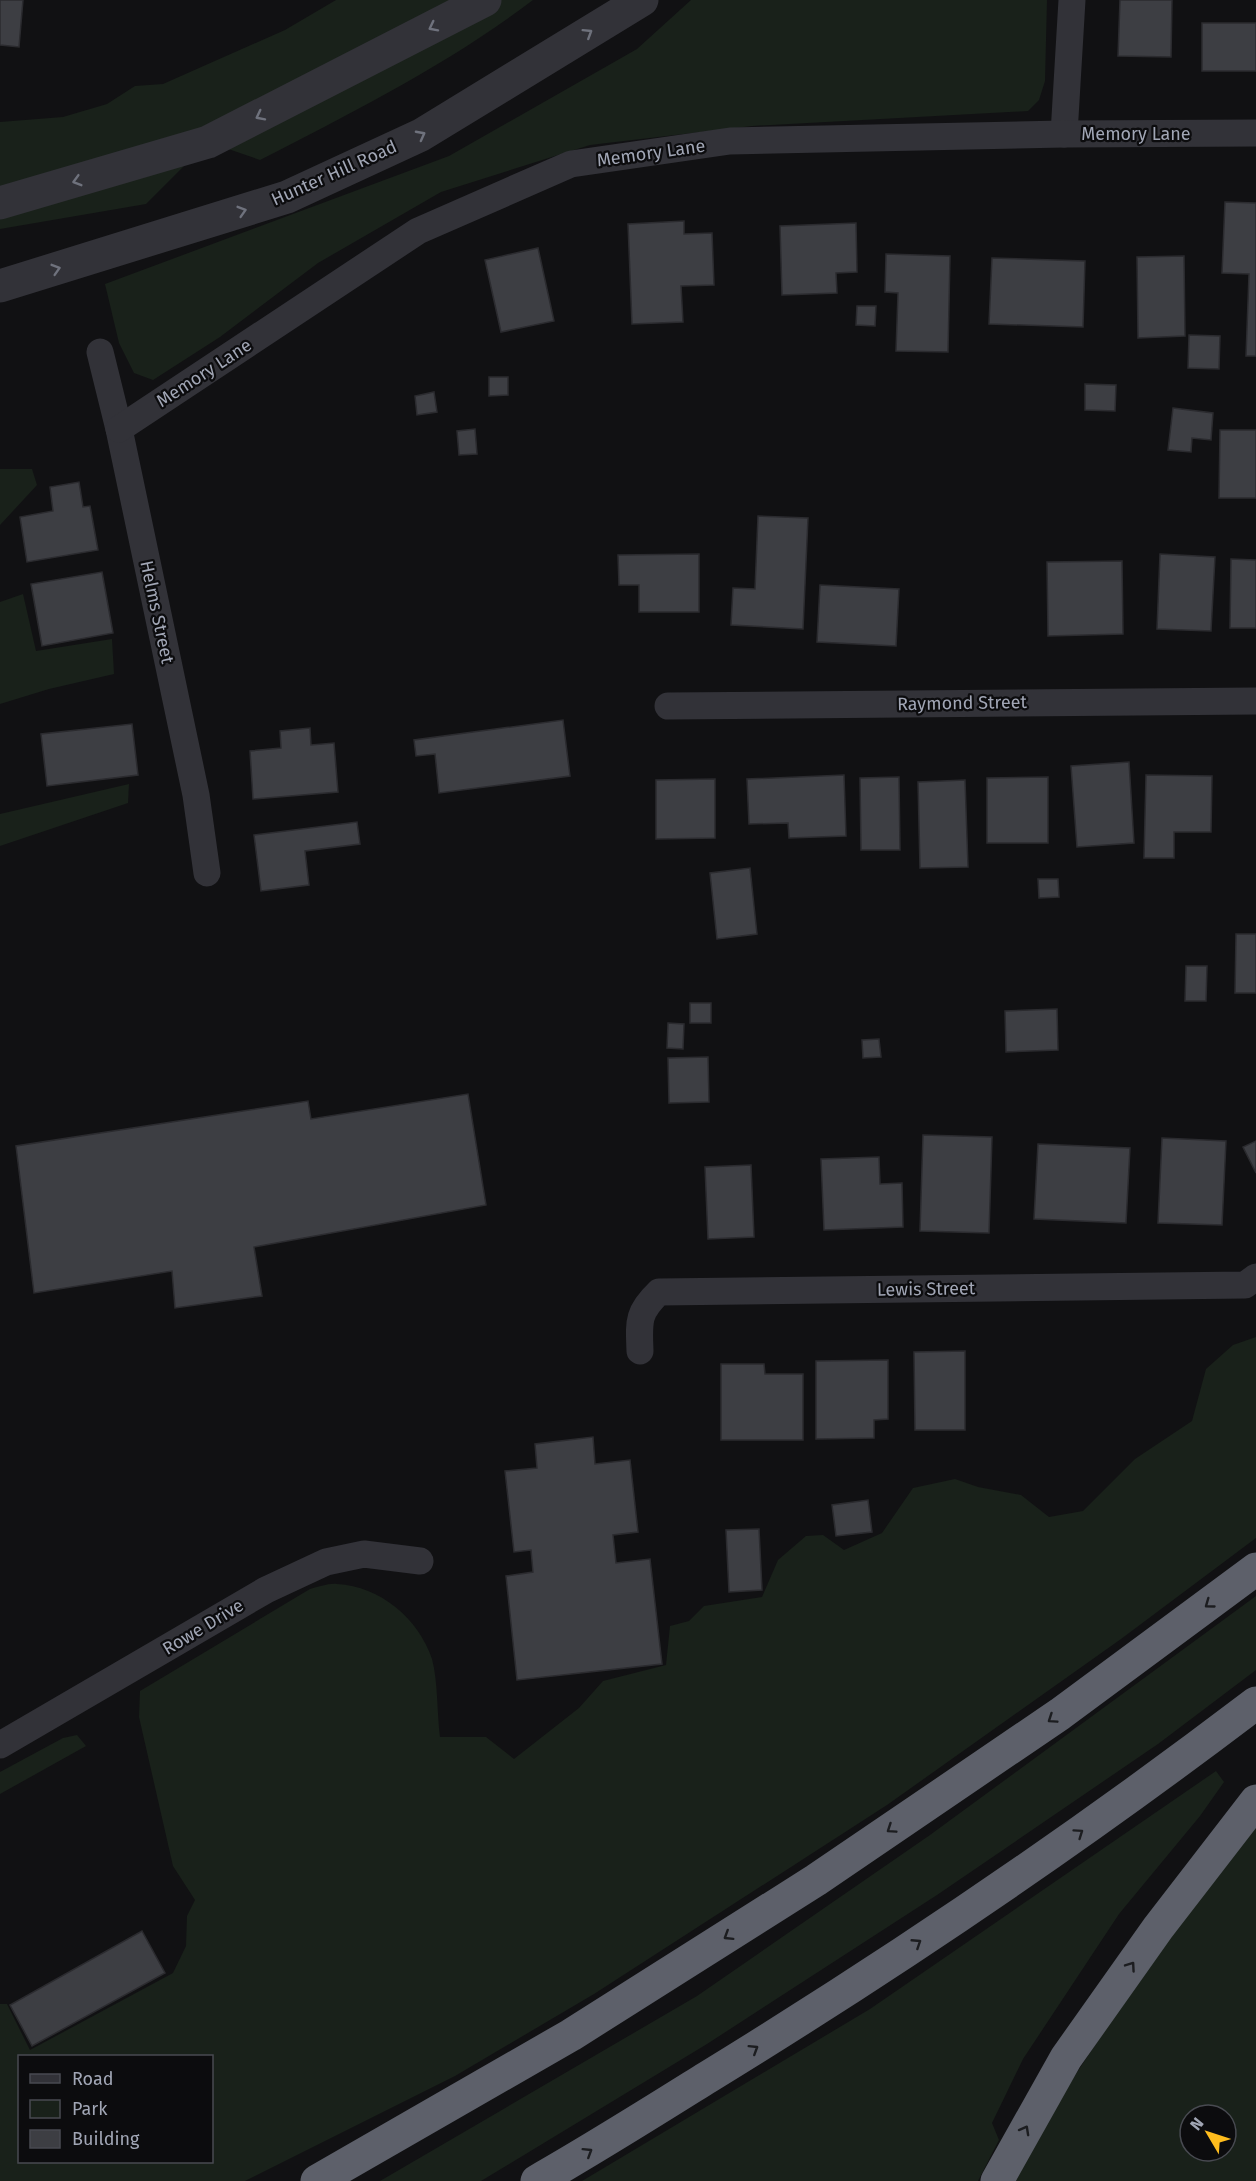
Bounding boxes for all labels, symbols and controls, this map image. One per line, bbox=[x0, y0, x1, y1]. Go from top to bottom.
one-way arrow bbox=[429, 20, 440, 31]
one-way arrow bbox=[582, 29, 592, 41]
one-way arrow bbox=[255, 109, 266, 120]
street label: Memory Lane bbox=[1081, 123, 1191, 145]
one-way arrow bbox=[415, 131, 425, 142]
street label: Hunter Hill Road bbox=[268, 135, 400, 211]
street label: Memory Lane bbox=[595, 135, 707, 171]
one-way arrow bbox=[72, 174, 83, 186]
one-way arrow bbox=[236, 206, 247, 218]
one-way arrow bbox=[50, 264, 61, 276]
street label: Memory Lane bbox=[152, 334, 256, 412]
street label: Helms Street bbox=[135, 558, 179, 666]
street label: Raymond Street bbox=[897, 691, 1028, 715]
street label: Lewis Street bbox=[877, 1277, 976, 1301]
street label: Rowe Drive bbox=[158, 1594, 248, 1660]
one-way arrow bbox=[1205, 1597, 1216, 1608]
one-way arrow bbox=[1048, 1712, 1058, 1724]
one-way arrow bbox=[887, 1822, 898, 1833]
one-way arrow bbox=[1072, 1829, 1083, 1840]
one-way arrow bbox=[724, 1929, 734, 1941]
one-way arrow bbox=[911, 1939, 922, 1950]
one-way arrow bbox=[1124, 1962, 1135, 1973]
one-way arrow bbox=[748, 2045, 758, 2057]
legend bbox=[18, 2055, 213, 2163]
text: Road bbox=[72, 2068, 114, 2090]
text: Park bbox=[72, 2098, 108, 2120]
north arrow bbox=[1178, 2103, 1238, 2163]
text: N bbox=[1186, 2114, 1207, 2134]
one-way arrow bbox=[1018, 2126, 1029, 2136]
text: Building bbox=[72, 2128, 140, 2150]
one-way arrow bbox=[582, 2147, 592, 2159]

